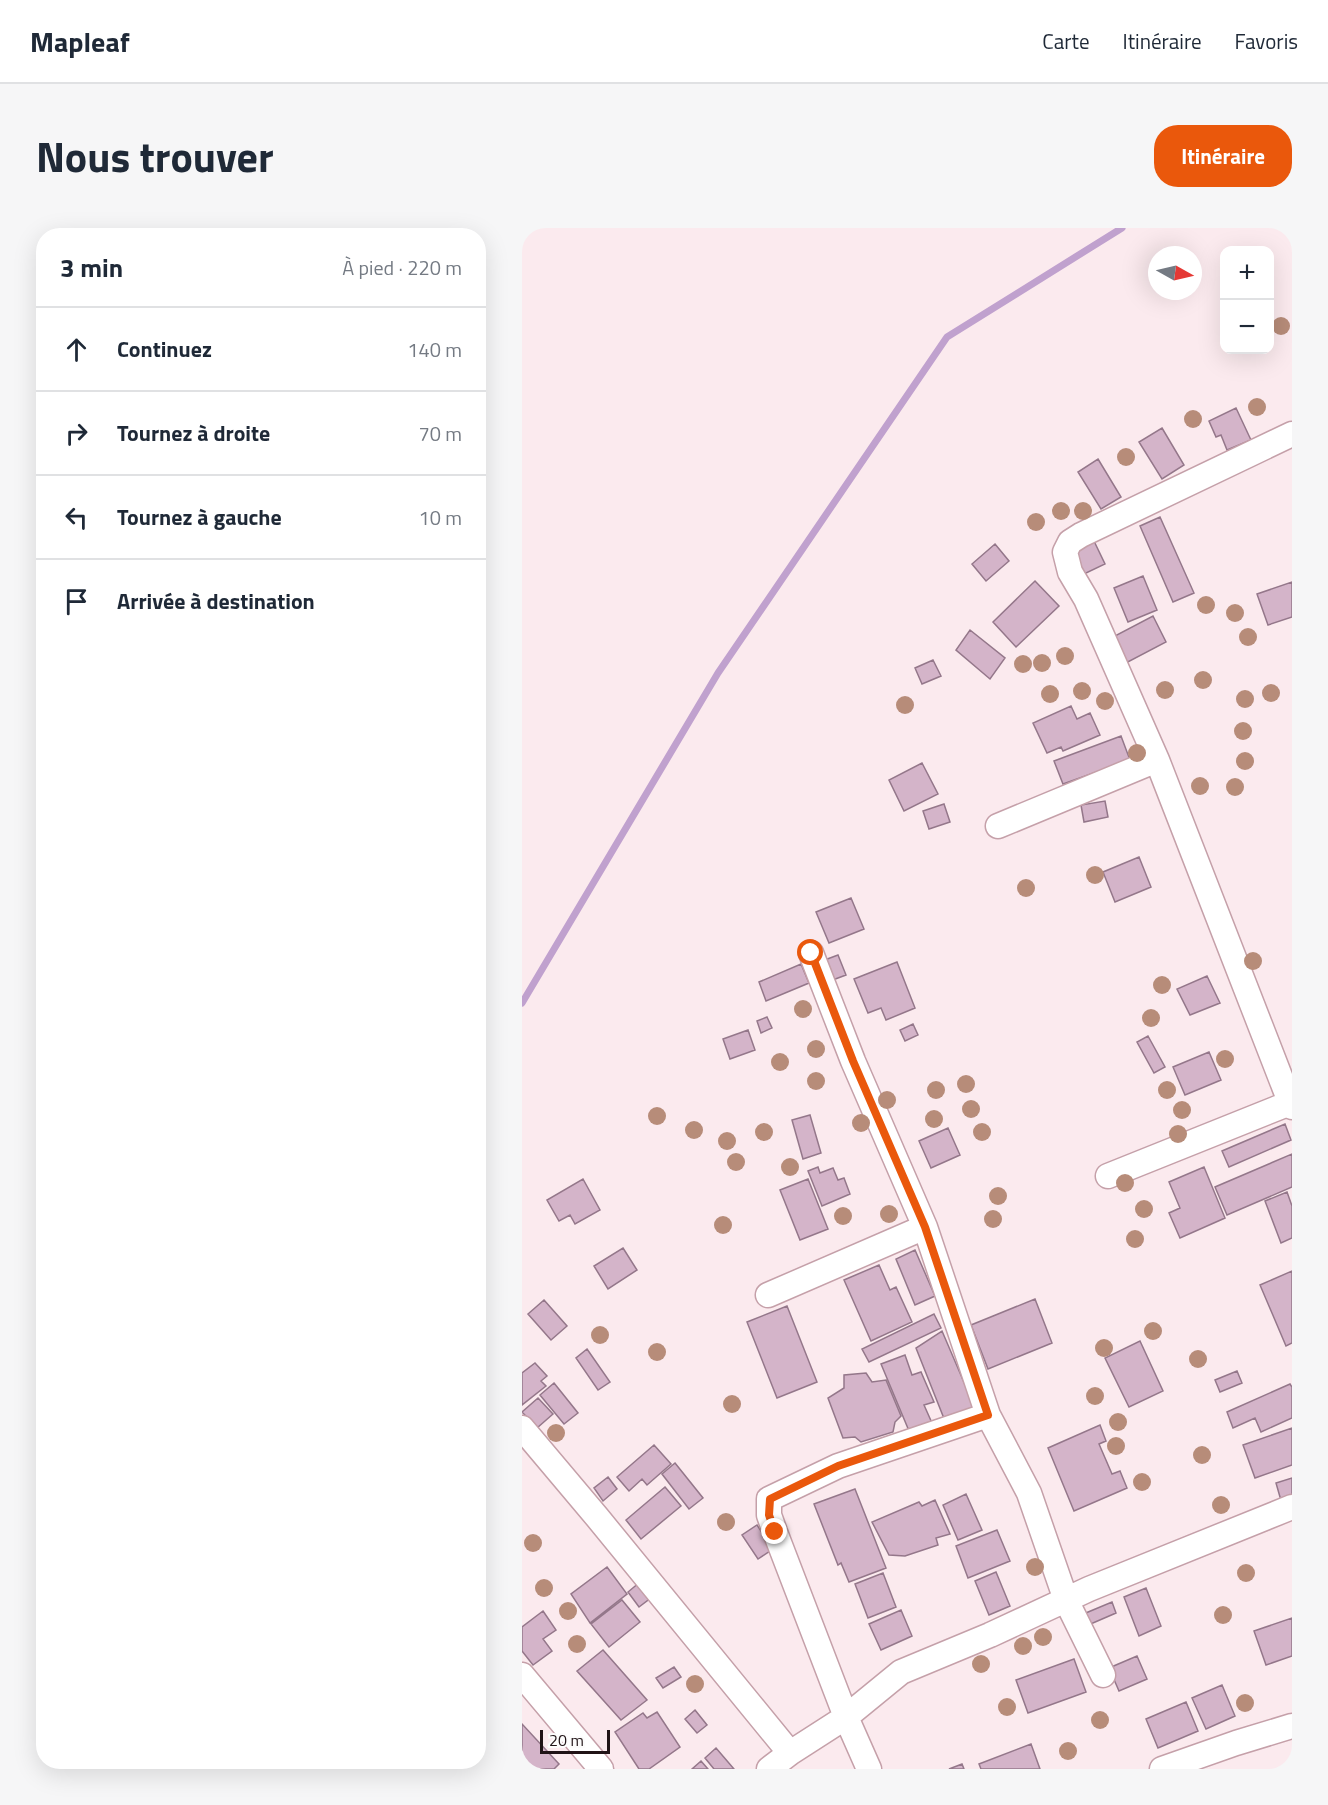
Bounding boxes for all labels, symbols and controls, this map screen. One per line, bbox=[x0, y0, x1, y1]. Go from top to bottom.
text: Mapleaf bbox=[30, 20, 130, 63]
text: Carte bbox=[1042, 25, 1090, 57]
text: Itinéraire bbox=[1123, 25, 1202, 57]
text: Favoris bbox=[1235, 25, 1298, 57]
text: Nous trouver bbox=[36, 124, 274, 188]
button: Itinéraire bbox=[1154, 125, 1292, 187]
north arrow bbox=[1148, 246, 1202, 300]
map controls bbox=[1220, 246, 1274, 354]
button: + bbox=[1220, 246, 1274, 300]
text: 3 min bbox=[60, 248, 123, 287]
text: À pied · 220 m bbox=[342, 252, 462, 283]
button: − bbox=[1220, 300, 1274, 354]
text: Continuez bbox=[117, 332, 212, 366]
icon: ahead bbox=[60, 333, 93, 366]
text: 140 m bbox=[407, 334, 462, 365]
text: Tournez à droite bbox=[117, 416, 270, 450]
icon: right bbox=[60, 417, 93, 450]
text: 70 m bbox=[418, 418, 462, 449]
text: Tournez à gauche bbox=[117, 500, 282, 534]
icon: left bbox=[60, 501, 93, 534]
text: 10 m bbox=[418, 502, 462, 533]
text: Arrivée à destination bbox=[117, 584, 315, 618]
icon: arrive bbox=[60, 585, 93, 618]
route start bbox=[797, 939, 823, 965]
route end bbox=[761, 1518, 787, 1544]
scale bar bbox=[540, 1727, 610, 1754]
text: 20 m bbox=[549, 1728, 584, 1752]

